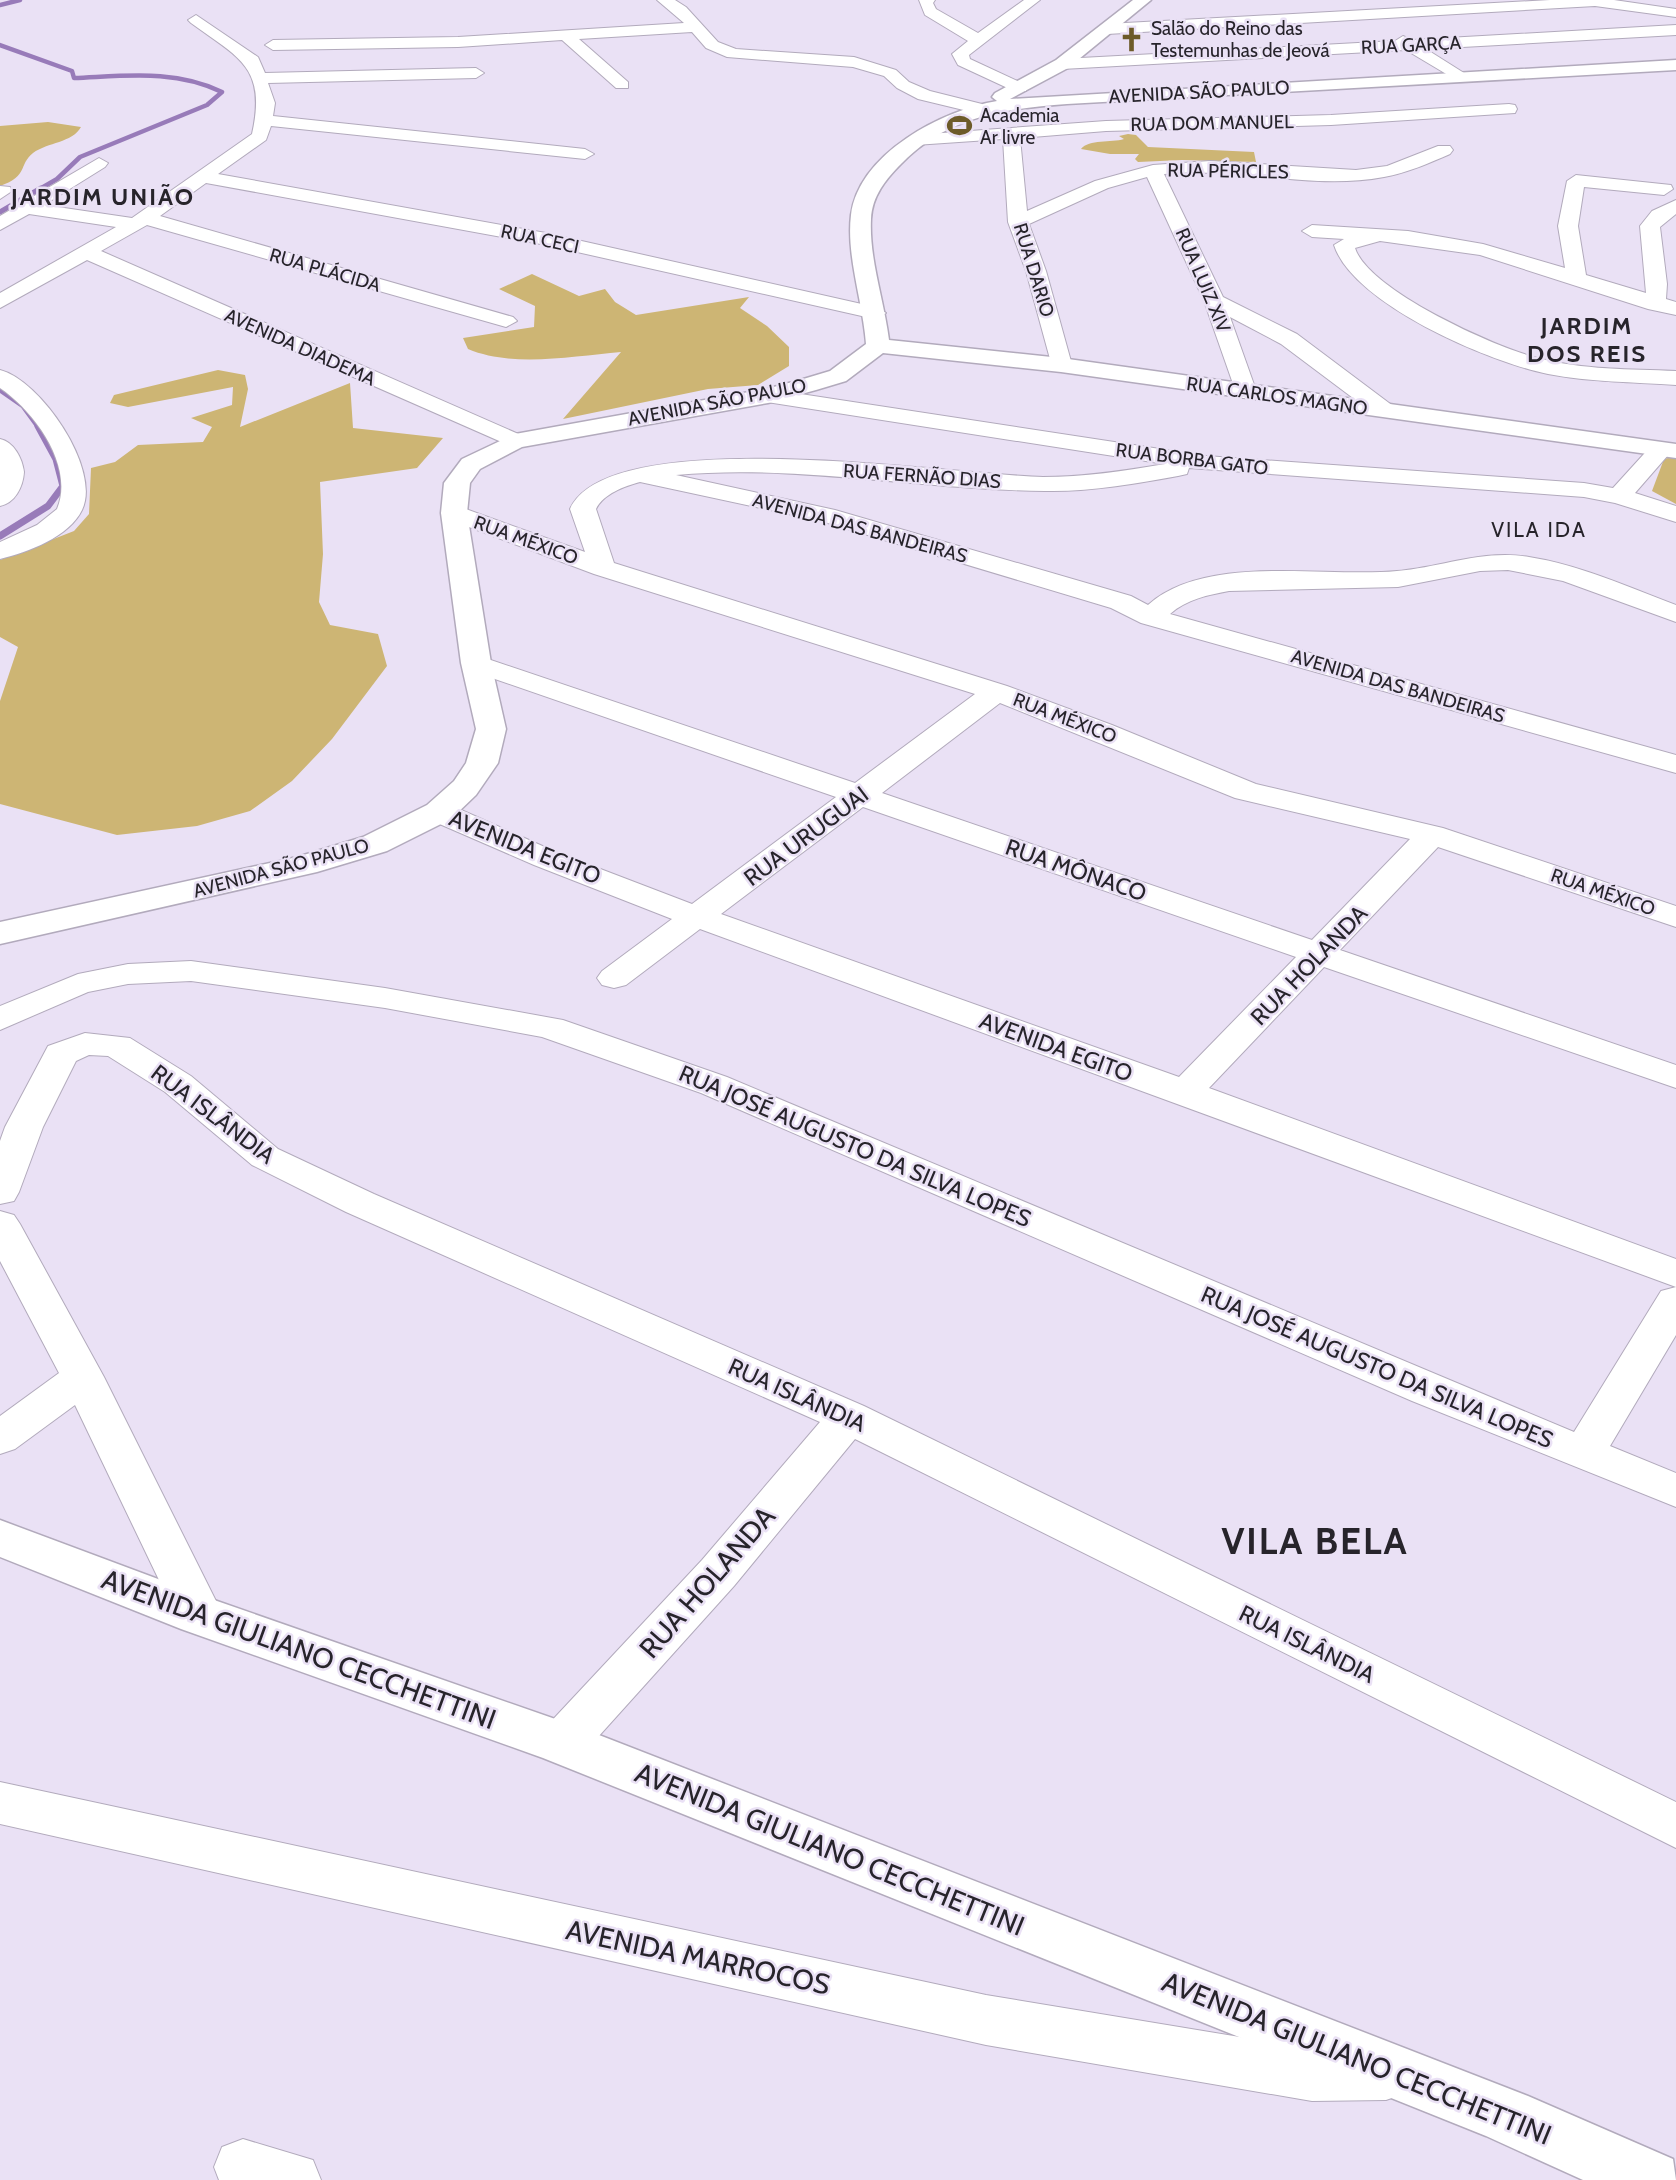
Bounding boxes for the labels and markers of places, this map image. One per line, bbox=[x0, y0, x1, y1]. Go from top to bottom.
place label: Salão do Reino das Testemunhas de Jeová bbox=[1151, 17, 1330, 62]
church icon: Salão do Reino das Testemunhas de Jeová bbox=[1117, 25, 1145, 53]
place label: Academia Ar livre bbox=[980, 104, 1059, 149]
sports icon: Academia Ar livre bbox=[946, 112, 974, 140]

